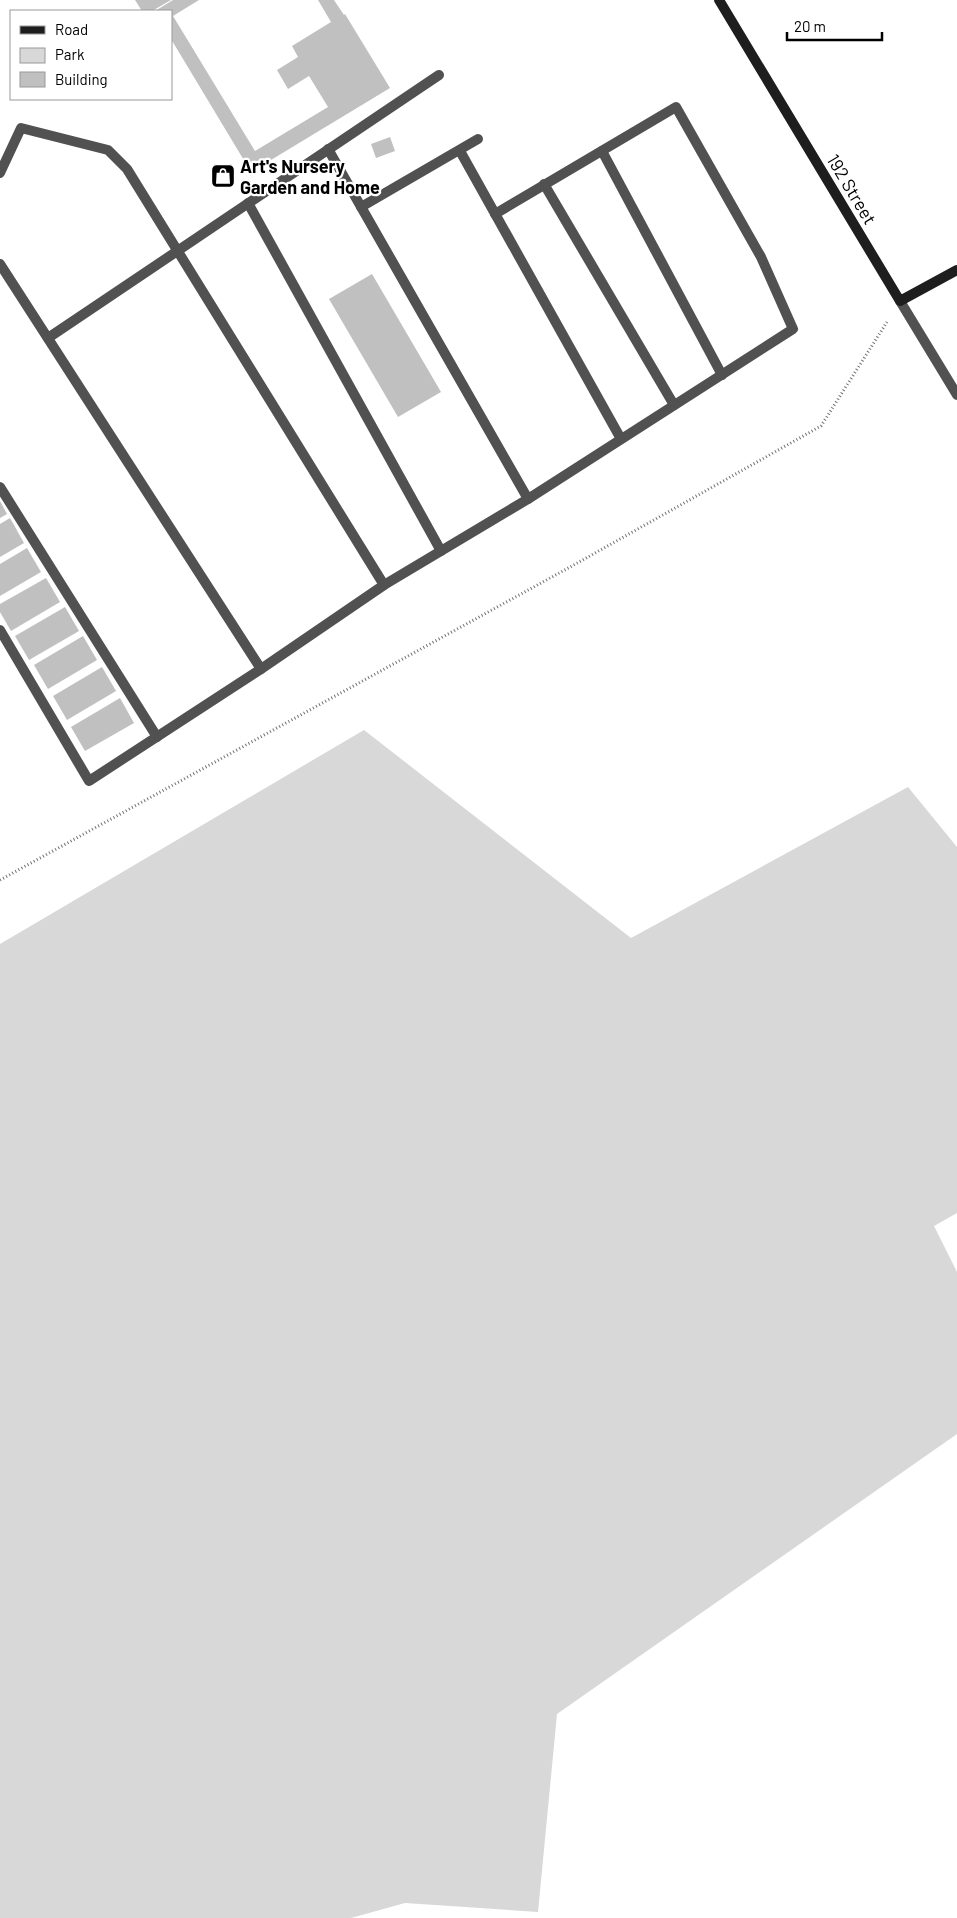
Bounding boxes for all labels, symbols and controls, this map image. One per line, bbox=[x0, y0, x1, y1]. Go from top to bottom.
legend bbox=[10, 10, 172, 100]
scale bar bbox=[787, 10, 882, 42]
text: 20 m bbox=[794, 17, 826, 35]
text: Road bbox=[55, 20, 88, 38]
text: Park bbox=[55, 45, 85, 63]
text: Building bbox=[55, 70, 108, 88]
street label: 192 Street bbox=[822, 150, 882, 228]
place label: Art's Nursery Garden and Home bbox=[240, 155, 380, 198]
shop icon: Art's Nursery Garden and Home bbox=[210, 163, 236, 189]

